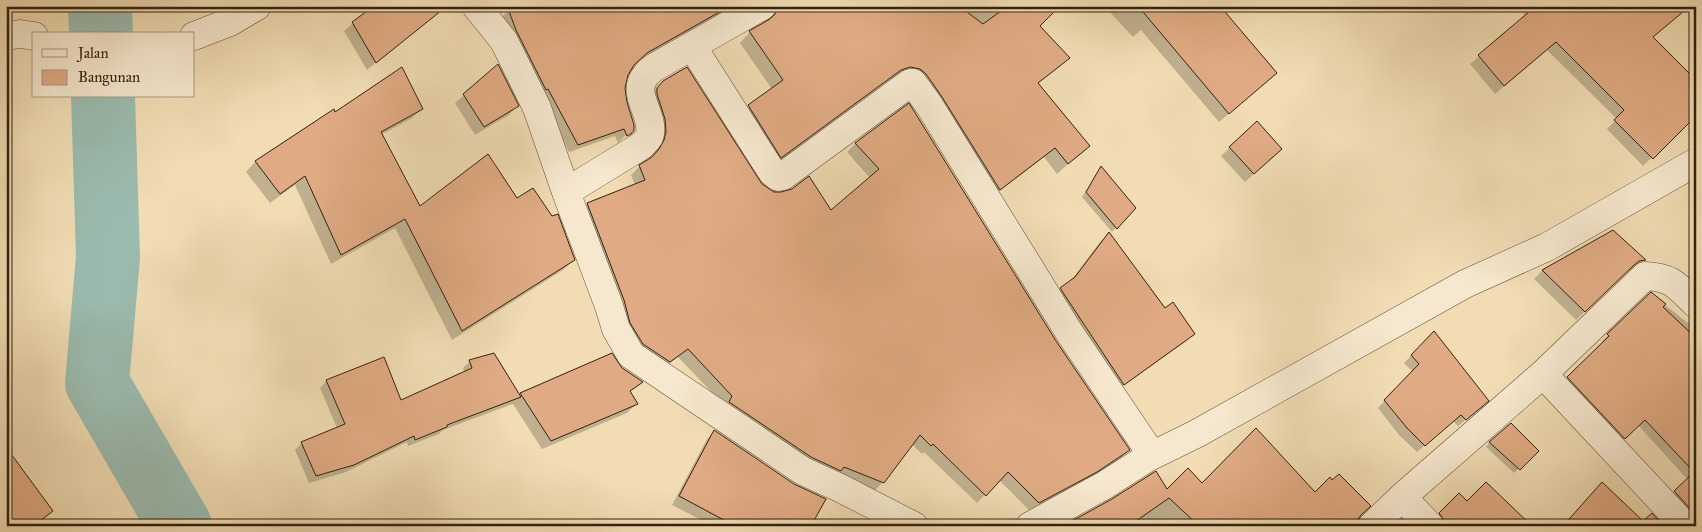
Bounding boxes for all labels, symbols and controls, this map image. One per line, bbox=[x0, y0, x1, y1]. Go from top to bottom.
legend bbox=[32, 32, 195, 98]
text: Jalan bbox=[76, 44, 109, 63]
text: Bangunan bbox=[78, 68, 140, 86]

